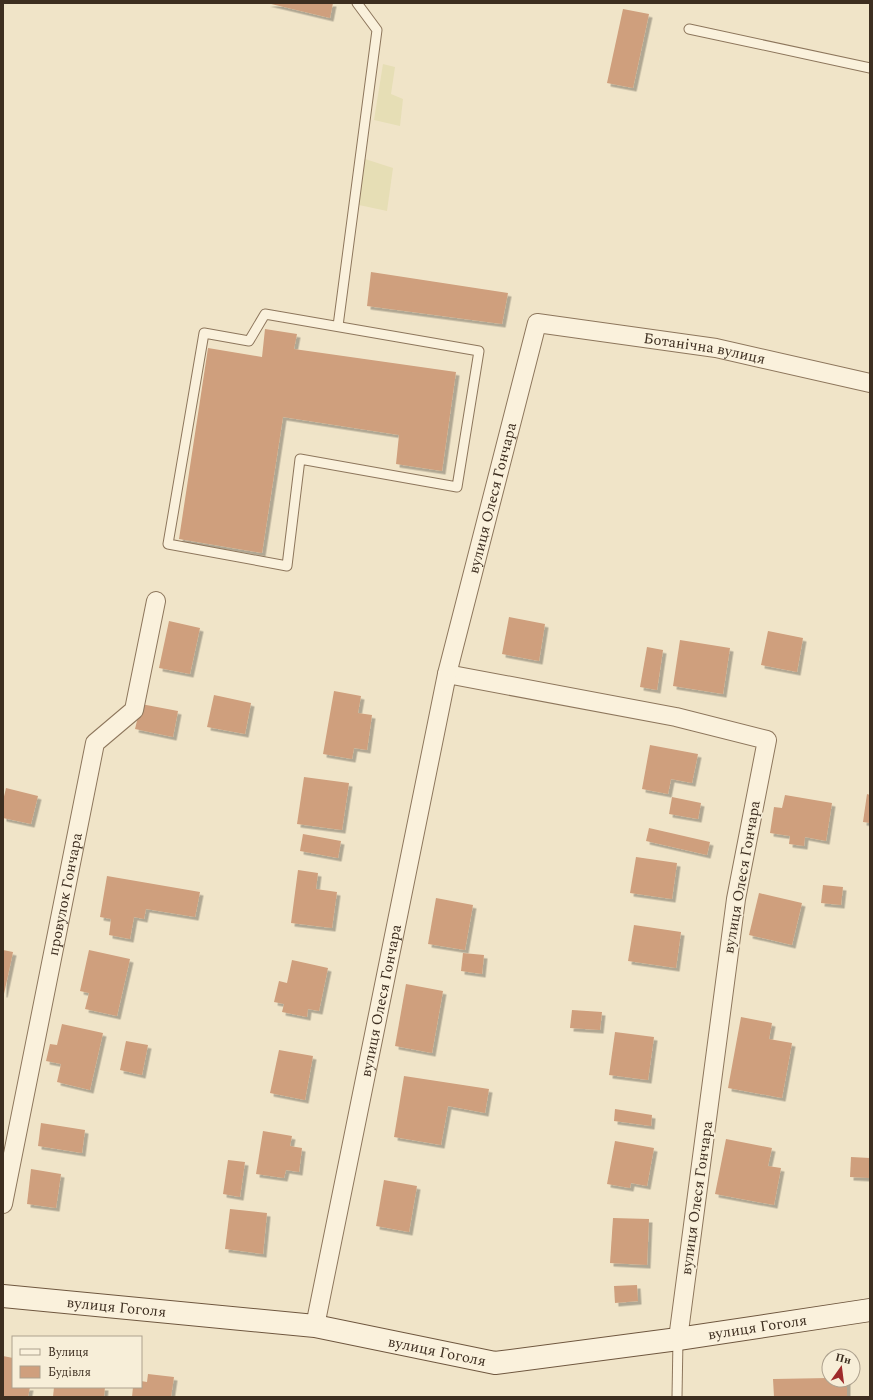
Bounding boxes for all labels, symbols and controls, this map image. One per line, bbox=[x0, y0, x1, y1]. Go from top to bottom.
street label: Ботанічна вулиця bbox=[642, 327, 768, 370]
street label: вулиця Олеся Гончара bbox=[462, 419, 523, 576]
street label: вулиця Олеся Гончара bbox=[717, 798, 767, 955]
street label: провулок Гончара bbox=[41, 830, 88, 958]
street label: вулиця Олеся Гончара bbox=[354, 922, 408, 1079]
street label: вулиця Олеся Гончара bbox=[675, 1119, 719, 1276]
street label: вулиця Гоголя bbox=[66, 1291, 167, 1323]
street label: вулиця Гоголя bbox=[706, 1308, 808, 1346]
street label: вулиця Гоголя bbox=[386, 1330, 488, 1372]
legend bbox=[12, 1336, 142, 1388]
text: Вулиця bbox=[48, 1343, 89, 1362]
north arrow bbox=[821, 1348, 861, 1388]
text: Пн bbox=[834, 1349, 853, 1369]
text: Будівля bbox=[48, 1363, 91, 1382]

